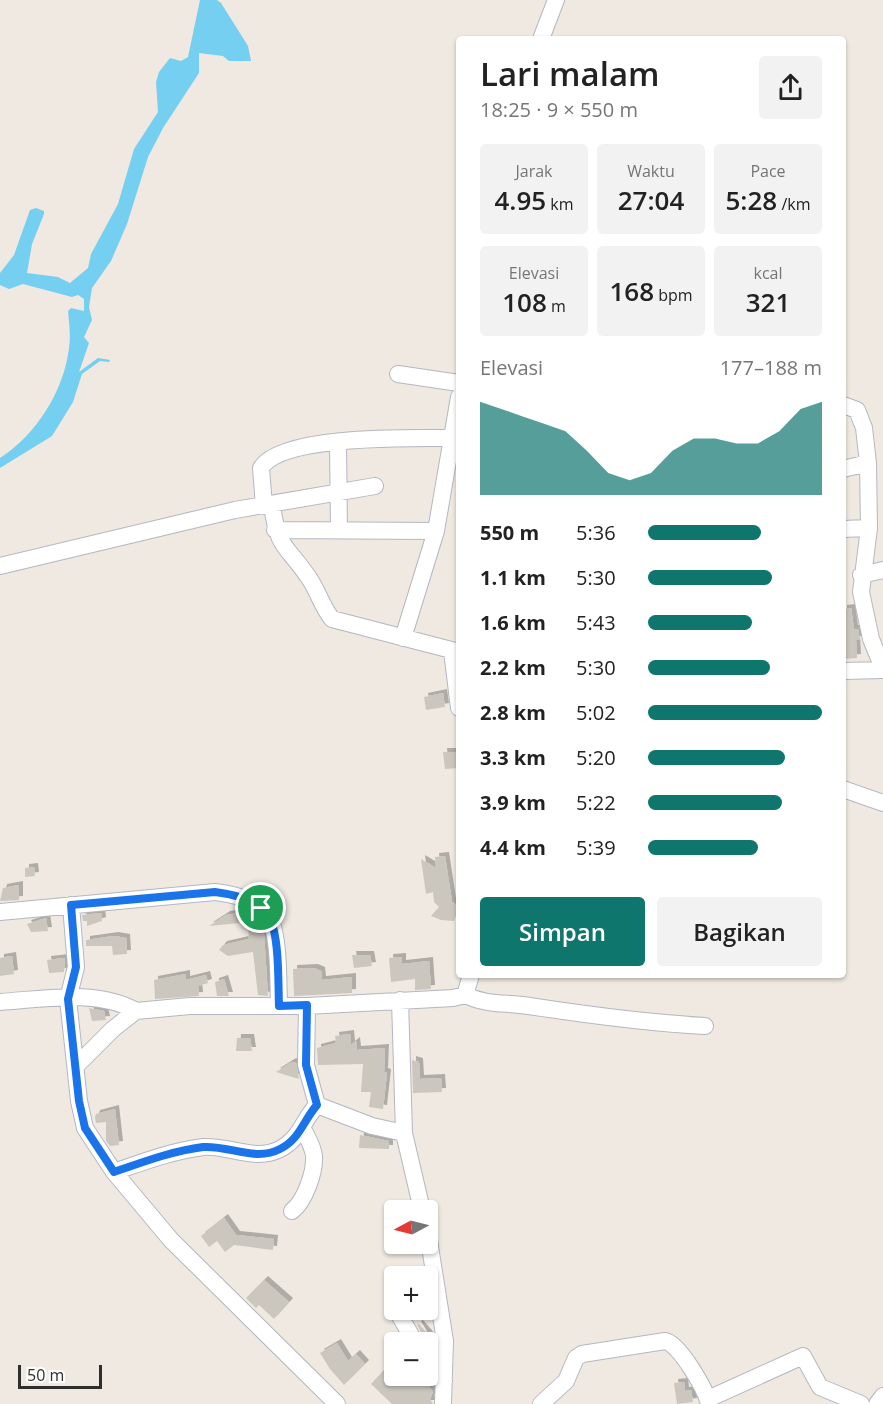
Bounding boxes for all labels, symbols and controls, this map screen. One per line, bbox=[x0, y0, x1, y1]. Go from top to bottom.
text: Lari malam bbox=[480, 51, 660, 96]
button: share bbox=[759, 56, 822, 119]
text: 18:25 · 9 × 550 m bbox=[480, 96, 638, 123]
text: Jarak bbox=[515, 160, 553, 182]
text: Waktu bbox=[627, 160, 675, 182]
text: Pace bbox=[750, 160, 786, 182]
text: 4.95 bbox=[494, 182, 546, 218]
text: 27:04 bbox=[618, 182, 684, 218]
text: 5:28 bbox=[726, 182, 777, 218]
text: km bbox=[546, 193, 574, 215]
text: /km bbox=[777, 193, 810, 215]
text: Elevasi bbox=[509, 262, 559, 284]
text: kcal bbox=[754, 262, 783, 284]
text: 168 bbox=[609, 273, 654, 309]
text: 108 bbox=[502, 284, 547, 320]
text: bpm bbox=[654, 284, 693, 306]
text: 321 bbox=[746, 284, 790, 320]
text: m bbox=[547, 295, 566, 317]
text: Elevasi bbox=[480, 354, 543, 381]
text: 177–188 m bbox=[720, 354, 822, 381]
text: 550 m bbox=[480, 519, 539, 546]
text: 5:36 bbox=[576, 519, 616, 546]
text: 1.1 km bbox=[480, 564, 546, 591]
text: 5:30 bbox=[576, 564, 616, 591]
text: 1.6 km bbox=[480, 609, 546, 636]
text: 5:43 bbox=[576, 609, 616, 636]
text: 2.2 km bbox=[480, 654, 546, 681]
text: 5:30 bbox=[576, 654, 616, 681]
text: 2.8 km bbox=[480, 699, 546, 726]
text: 5:02 bbox=[576, 699, 616, 726]
text: 3.3 km bbox=[480, 744, 546, 771]
text: 5:20 bbox=[576, 744, 616, 771]
text: 3.9 km bbox=[480, 789, 546, 816]
text: 5:22 bbox=[576, 789, 616, 816]
text: 4.4 km bbox=[480, 834, 546, 861]
text: 5:39 bbox=[576, 834, 616, 861]
pin bbox=[235, 882, 286, 933]
icon: arrive bbox=[244, 891, 277, 924]
button: Simpan bbox=[480, 897, 645, 966]
button: Bagikan bbox=[657, 897, 822, 966]
north arrow bbox=[384, 1200, 438, 1254]
map controls bbox=[384, 1200, 438, 1386]
button: + bbox=[384, 1266, 438, 1320]
button: − bbox=[384, 1332, 438, 1386]
scale bar bbox=[18, 1362, 102, 1390]
text: 50 m bbox=[27, 1364, 64, 1386]

